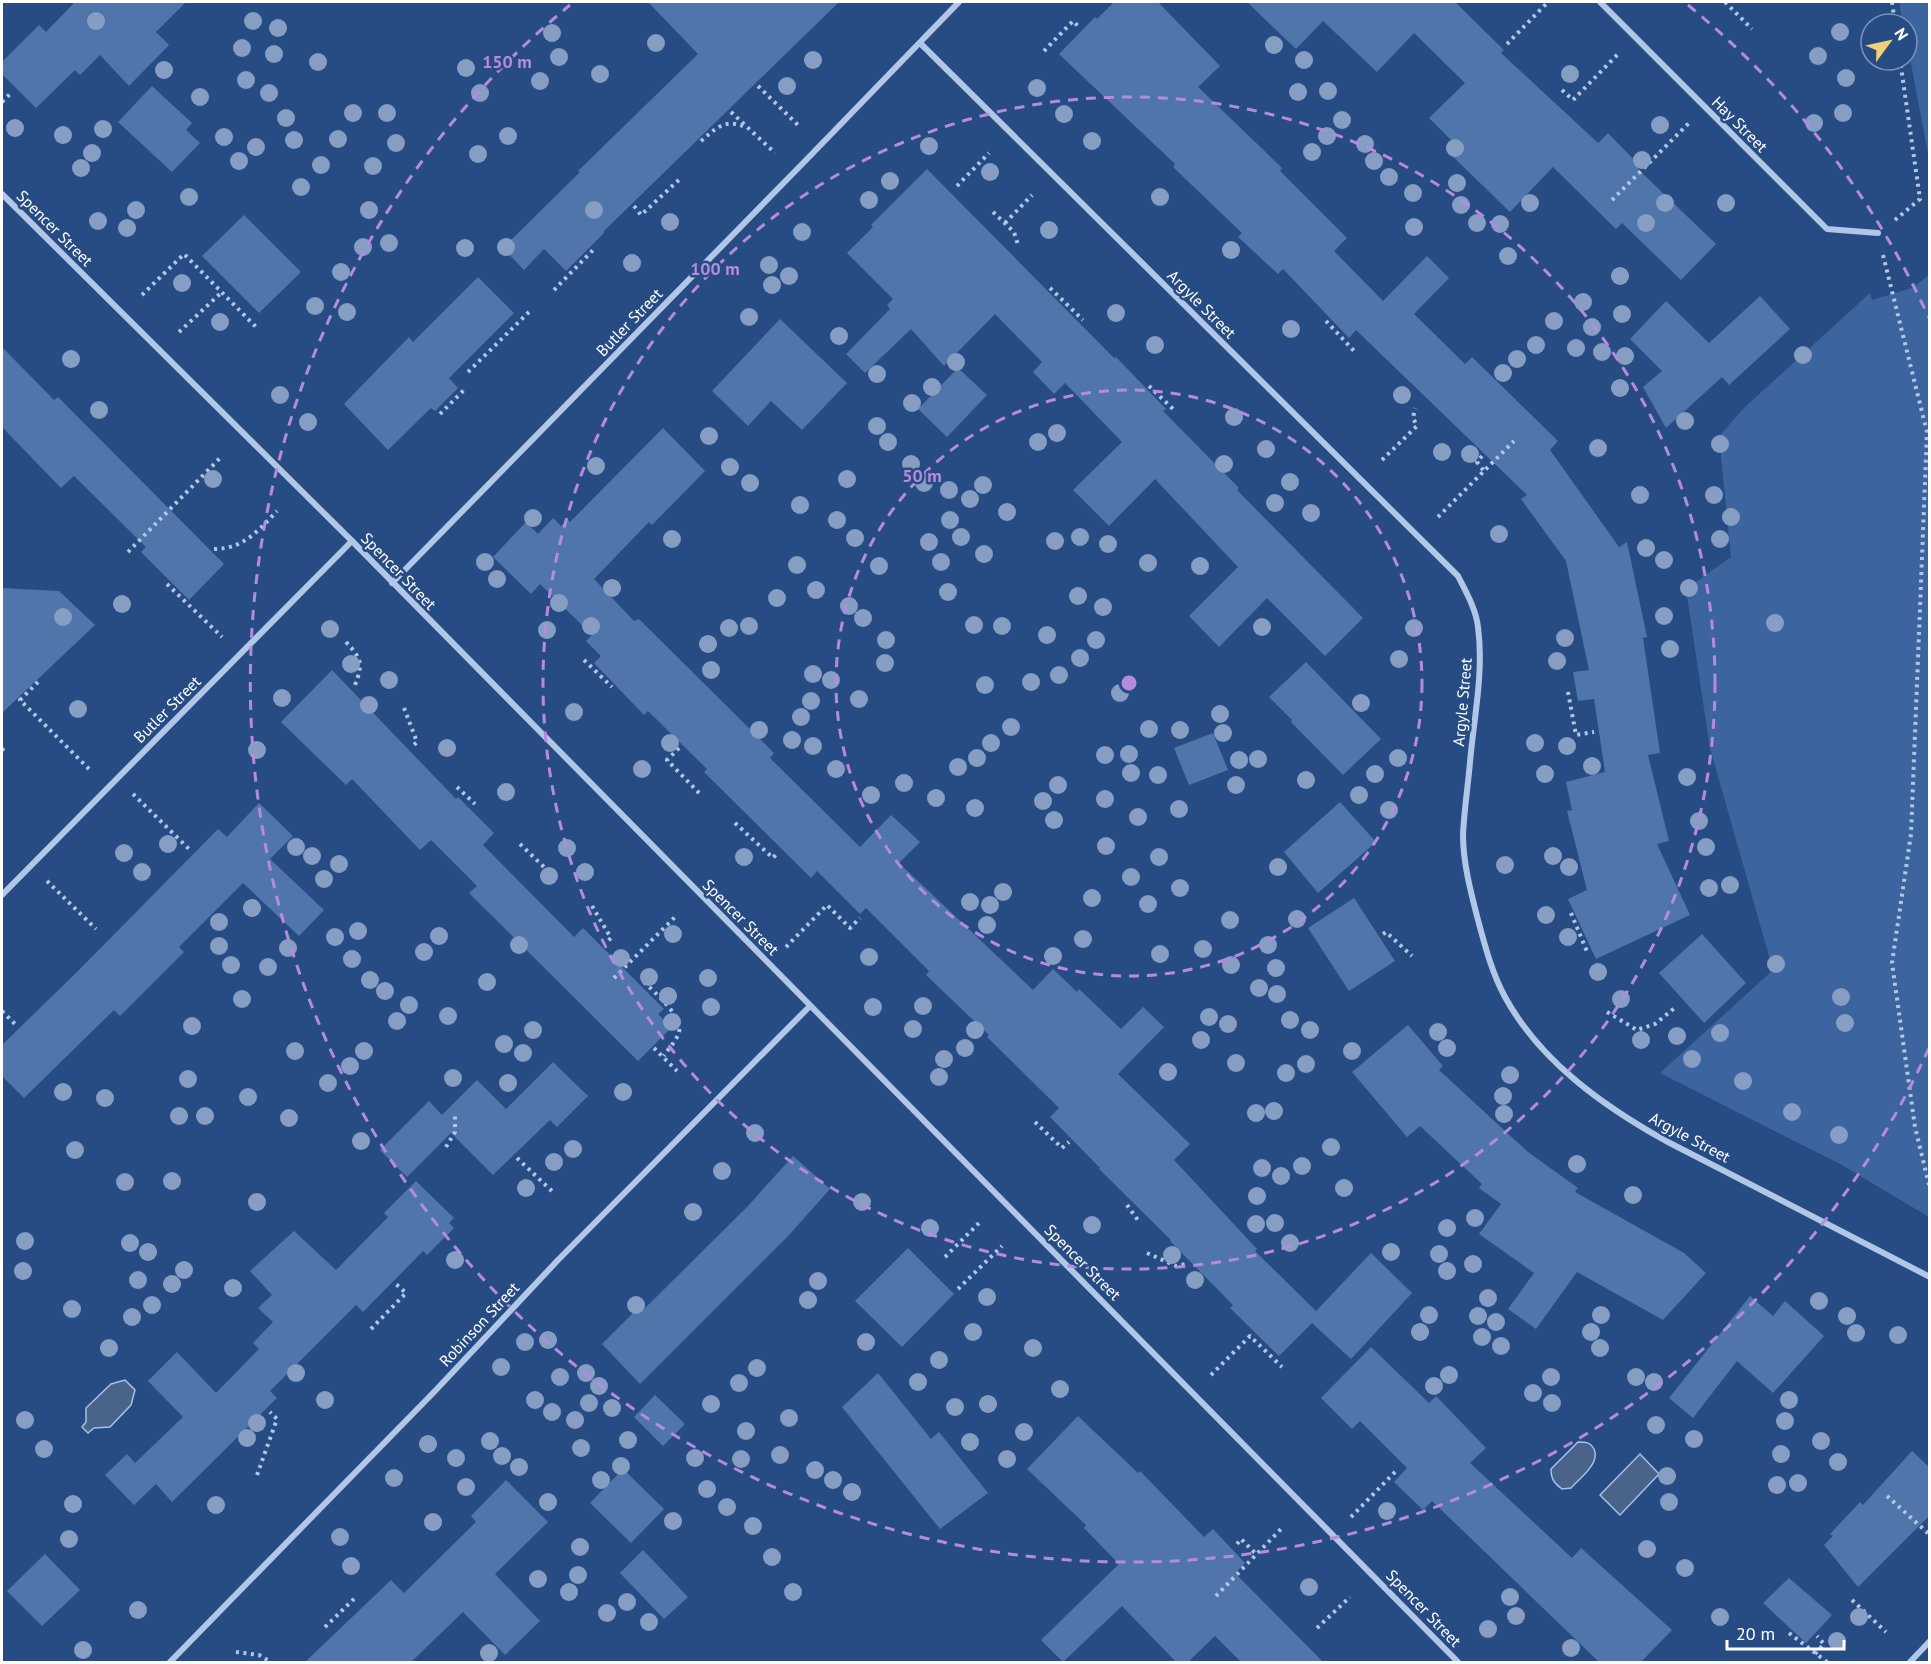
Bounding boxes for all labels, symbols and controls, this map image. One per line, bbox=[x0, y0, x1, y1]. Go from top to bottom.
north arrow bbox=[1859, 12, 1919, 72]
text: N bbox=[1890, 24, 1913, 44]
text: 150 m bbox=[482, 50, 532, 73]
street label: Hay Street bbox=[1708, 92, 1772, 156]
street label: Spencer Street bbox=[13, 186, 98, 271]
text: 100 m bbox=[690, 257, 740, 280]
street label: Argyle Street bbox=[1164, 266, 1241, 343]
street label: Butler Street bbox=[592, 283, 667, 360]
text: 50 m bbox=[902, 464, 942, 487]
street label: Spencer Street bbox=[357, 528, 441, 614]
street label: Argyle Street bbox=[1448, 656, 1476, 747]
street label: Butler Street bbox=[129, 671, 205, 747]
centre of rings bbox=[1119, 673, 1139, 693]
street label: Spencer Street bbox=[699, 875, 784, 960]
street label: Argyle Street bbox=[1646, 1107, 1734, 1167]
street label: Spencer Street bbox=[1041, 1220, 1126, 1305]
street label: Robinson Street bbox=[435, 1277, 524, 1370]
street label: Spencer Street bbox=[1382, 1565, 1466, 1651]
scale bar bbox=[1727, 1613, 1844, 1651]
text: 20 m bbox=[1736, 1622, 1775, 1645]

